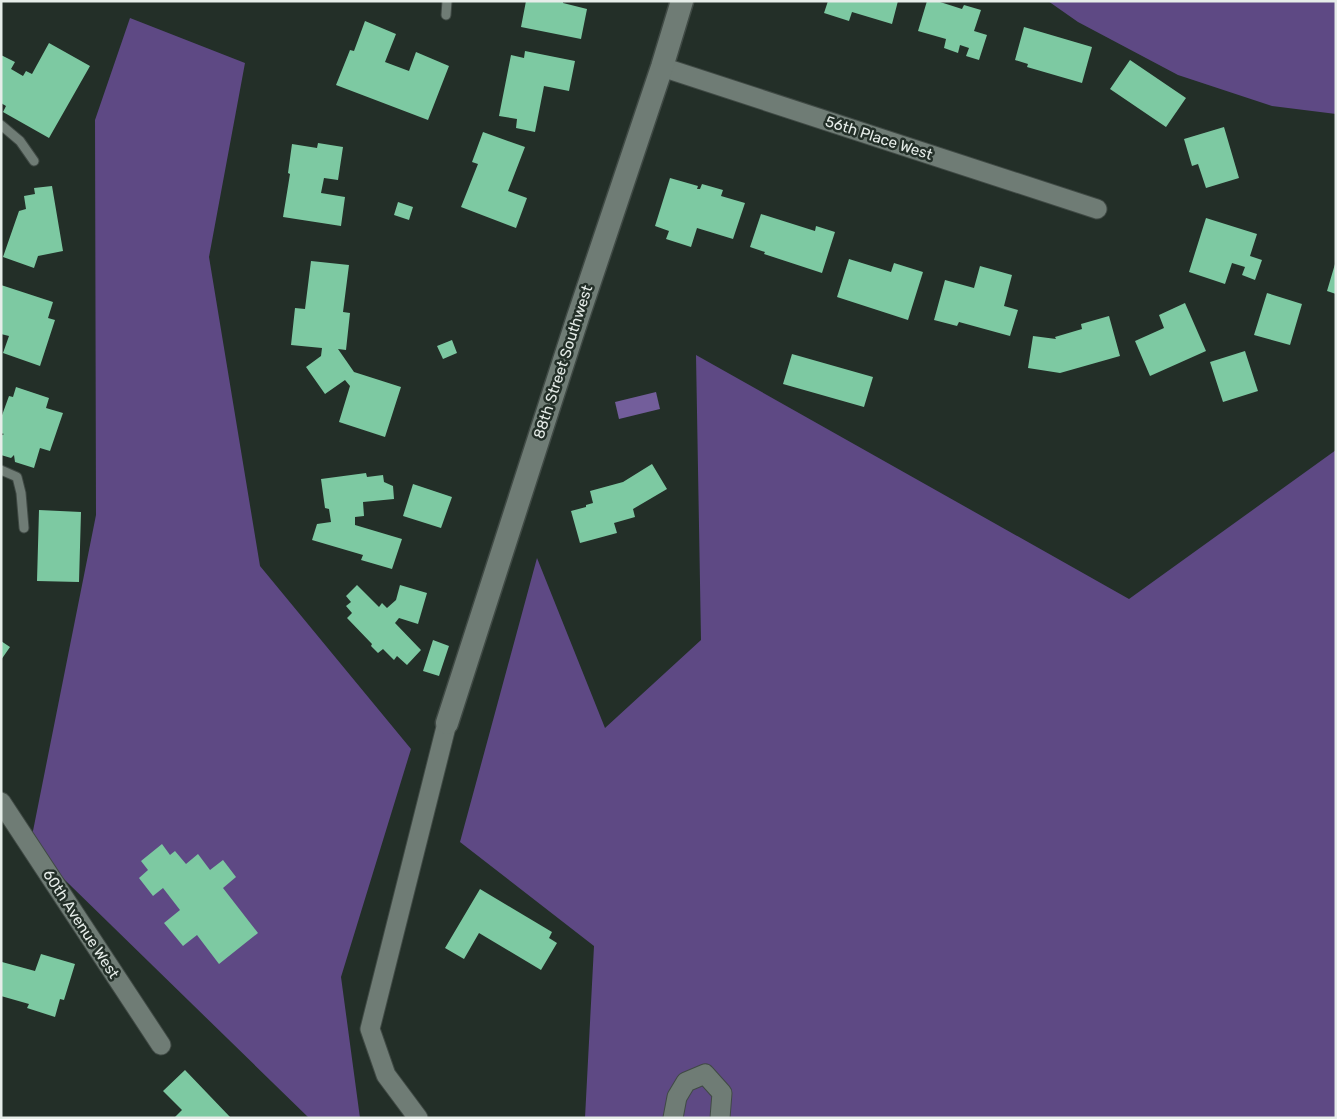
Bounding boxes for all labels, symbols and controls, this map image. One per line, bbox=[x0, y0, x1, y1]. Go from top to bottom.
street label: 56th Place West bbox=[823, 112, 935, 164]
street label: 88th Street Southwest bbox=[530, 283, 596, 441]
street label: 60th Avenue West bbox=[39, 866, 123, 982]

